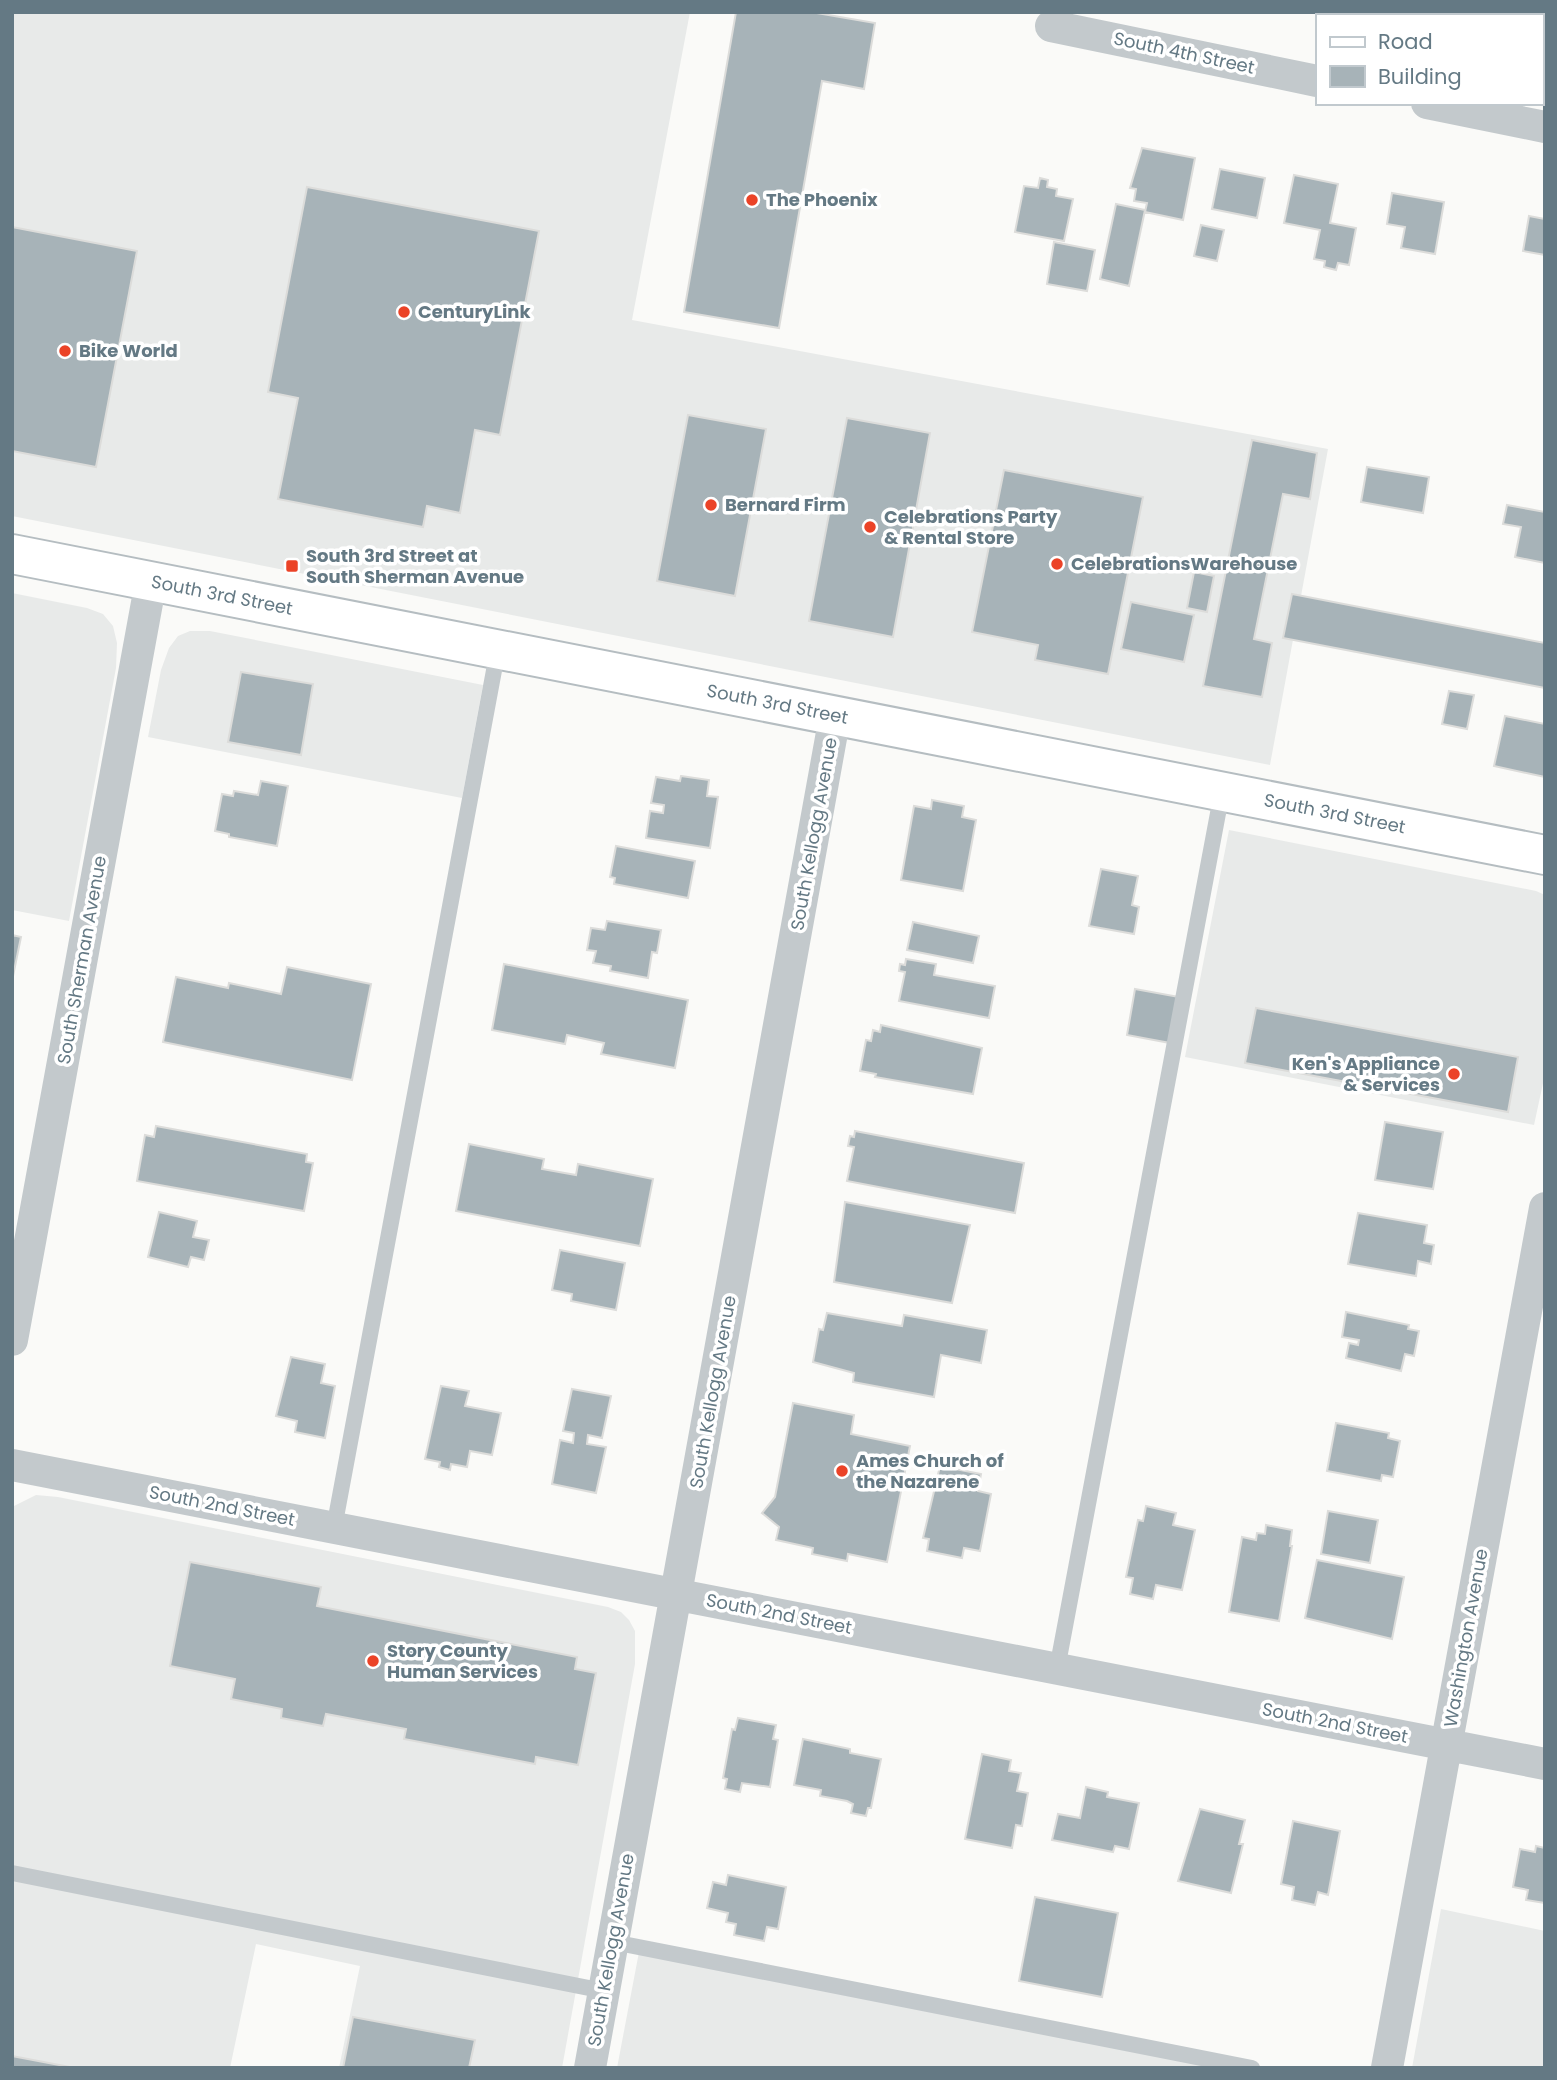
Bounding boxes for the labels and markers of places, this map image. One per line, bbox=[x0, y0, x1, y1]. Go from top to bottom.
place label: The Phoenix bbox=[766, 187, 878, 212]
marker: The Phoenix bbox=[744, 192, 760, 208]
place label: CenturyLink bbox=[418, 299, 531, 324]
marker: CenturyLink bbox=[396, 304, 412, 320]
place label: Bike World bbox=[79, 338, 178, 363]
marker: Bike World bbox=[57, 343, 73, 359]
place label: Bernard Firm bbox=[725, 492, 846, 517]
marker: Bernard Firm bbox=[703, 497, 719, 513]
place label: Celebrations Party & Rental Store bbox=[884, 504, 1058, 550]
marker: Celebrations Party & Rental Store bbox=[862, 519, 878, 535]
place label: South 3rd Street at South Sherman Avenue bbox=[306, 543, 524, 589]
place label: CelebrationsWarehouse bbox=[1071, 551, 1297, 576]
marker: CelebrationsWarehouse bbox=[1049, 556, 1065, 572]
marker: South 3rd Street at South Sherman Avenue bbox=[284, 558, 300, 574]
place label: Ken's Appliance & Services bbox=[1292, 1051, 1440, 1097]
marker: Ken's Appliance & Services bbox=[1446, 1066, 1462, 1082]
place label: Ames Church of the Nazarene bbox=[856, 1448, 1004, 1494]
marker: Ames Church of the Nazarene bbox=[834, 1463, 850, 1479]
place label: Story County Human Services bbox=[387, 1638, 538, 1684]
marker: Story County Human Services bbox=[365, 1653, 381, 1669]

